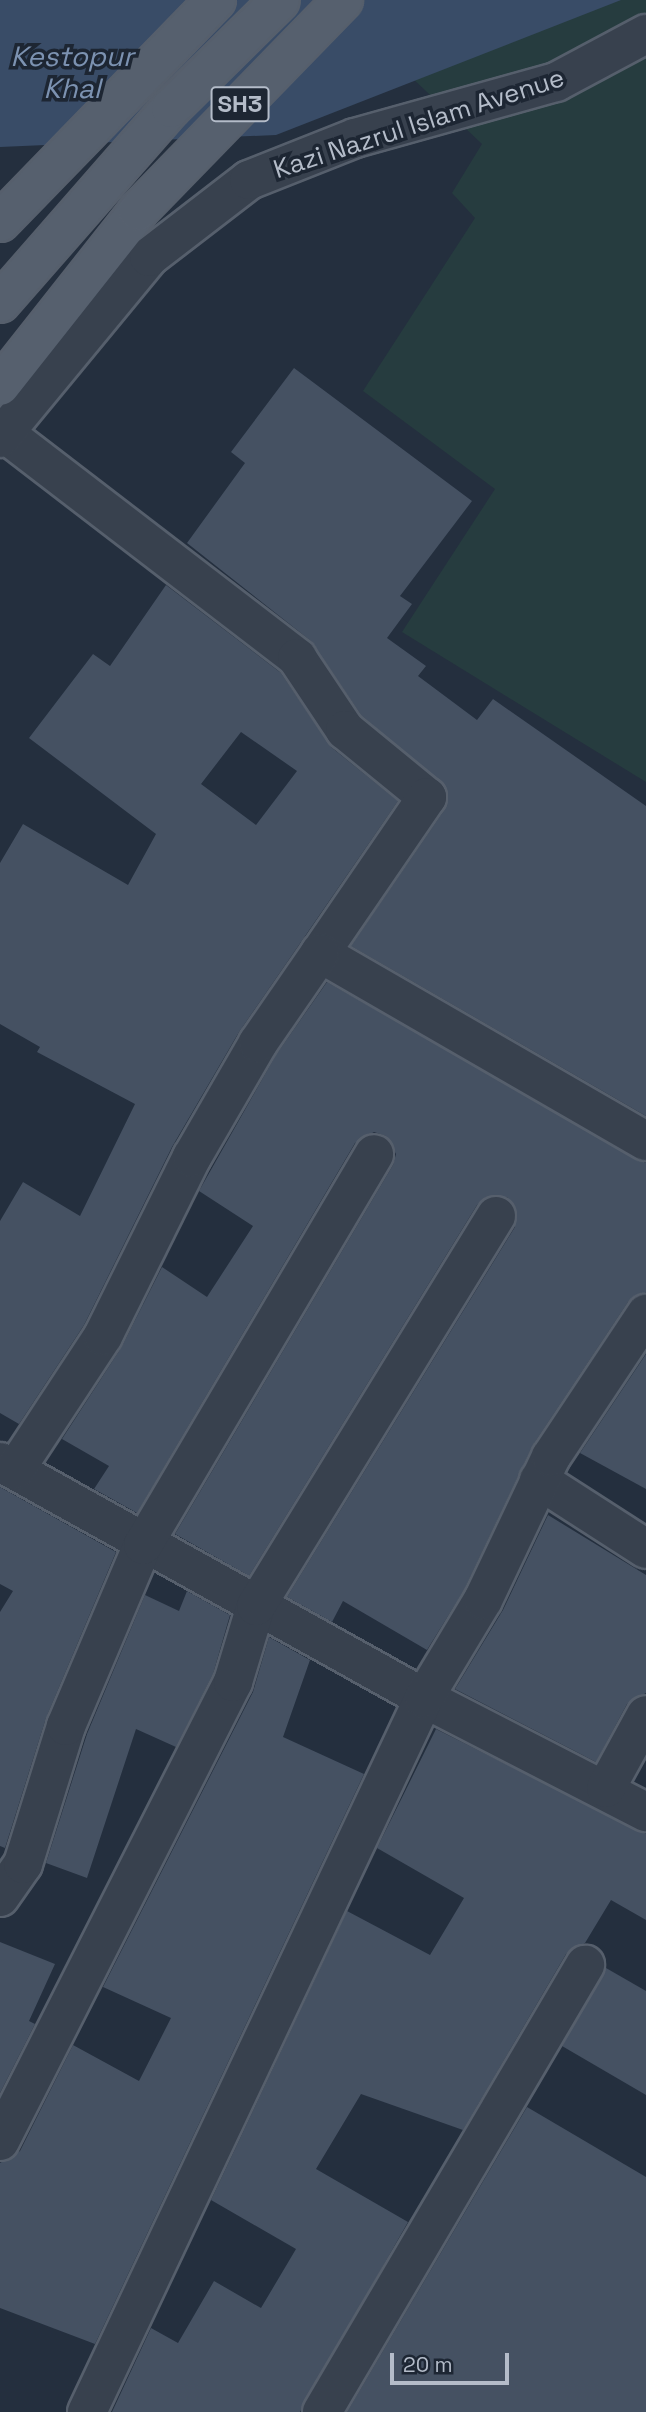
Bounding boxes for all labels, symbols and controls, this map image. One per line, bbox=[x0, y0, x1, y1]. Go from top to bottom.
water label: Kestopur Khal bbox=[11, 39, 133, 105]
street label: Kazi Nazrul Islam Avenue bbox=[270, 62, 568, 186]
road number: SH3 bbox=[210, 84, 270, 124]
scale bar bbox=[394, 2338, 513, 2382]
text: 20 m bbox=[403, 2351, 453, 2378]

